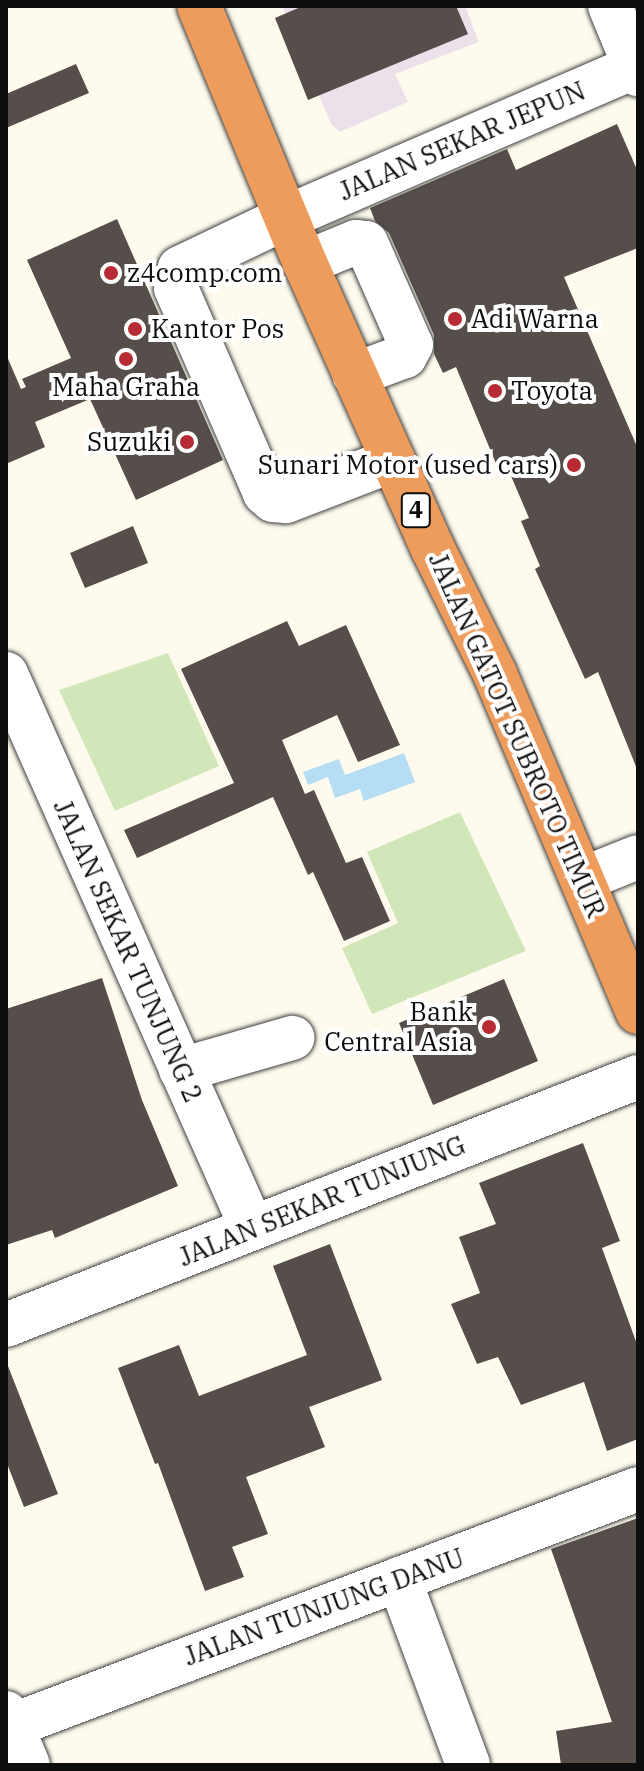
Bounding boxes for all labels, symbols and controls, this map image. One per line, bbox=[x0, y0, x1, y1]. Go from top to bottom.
street label: JALAN SEKAR JEPUN bbox=[334, 75, 590, 207]
place label: z4comp.com bbox=[127, 257, 282, 289]
marker: z4comp.com bbox=[102, 264, 120, 282]
place label: Adi Warna bbox=[471, 303, 599, 335]
marker: Adi Warna bbox=[446, 310, 464, 328]
place label: Kantor Pos bbox=[151, 313, 284, 345]
marker: Kantor Pos bbox=[126, 320, 144, 338]
marker: Maha Graha bbox=[117, 350, 135, 368]
place label: Maha Graha bbox=[52, 371, 200, 403]
place label: Toyota bbox=[511, 375, 593, 407]
marker: Toyota bbox=[486, 382, 504, 400]
place label: Suzuki bbox=[87, 426, 171, 458]
marker: Suzuki bbox=[178, 433, 196, 451]
place label: Sunari Motor (used cars) bbox=[258, 449, 558, 481]
marker: Sunari Motor (used cars) bbox=[565, 456, 583, 474]
road number: 4 bbox=[400, 490, 432, 530]
street label: JALAN GATOT SUBROTO TIMUR bbox=[422, 548, 612, 922]
street label: JALAN SEKAR TUNJUNG 2 bbox=[47, 795, 209, 1107]
place label: Bank Central Asia bbox=[324, 996, 473, 1058]
marker: Bank Central Asia bbox=[480, 1018, 498, 1036]
street label: JALAN SEKAR TUNJUNG bbox=[174, 1129, 470, 1273]
street label: JALAN TUNJUNG DANU bbox=[180, 1542, 468, 1672]

